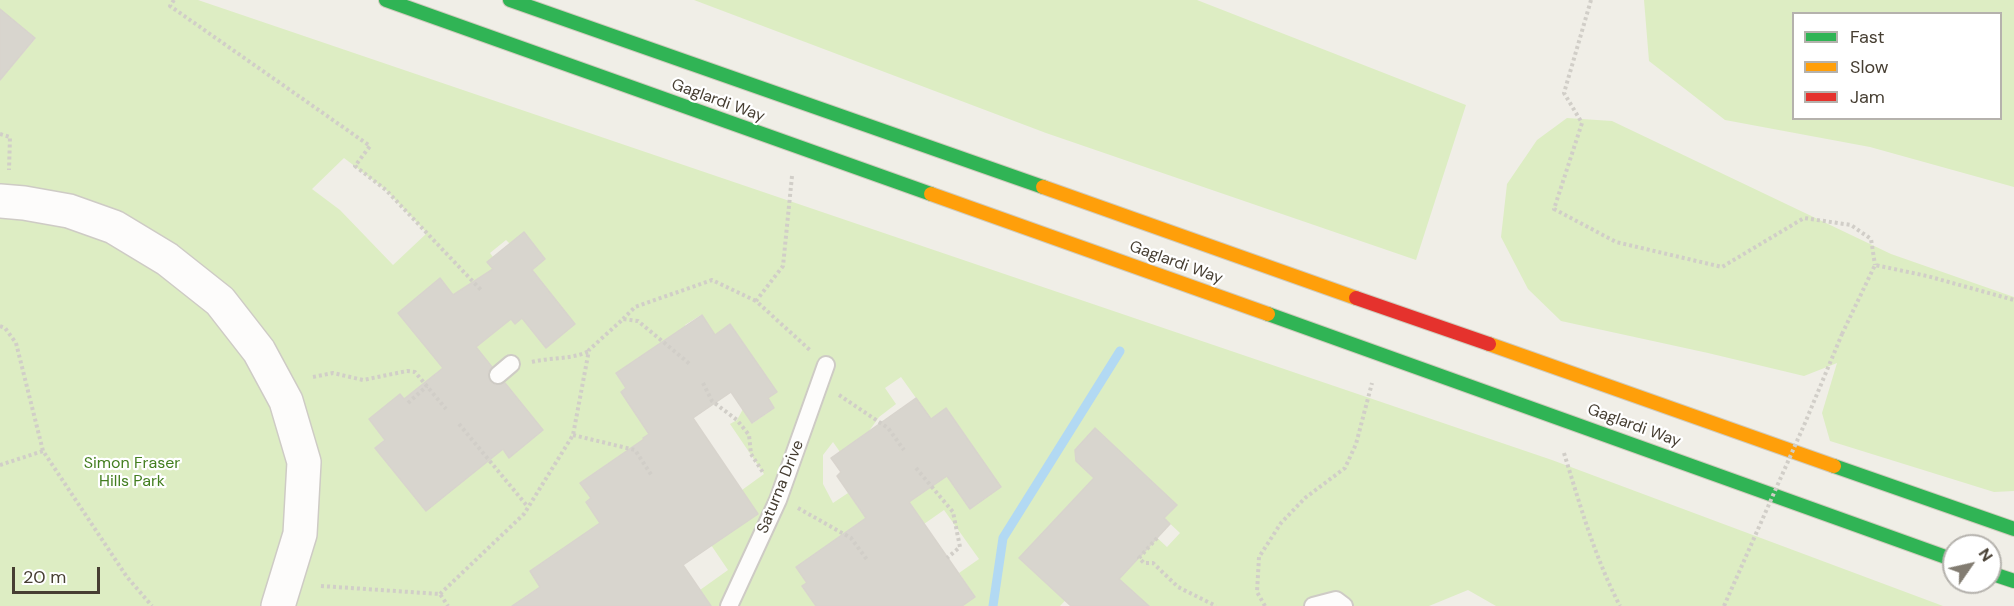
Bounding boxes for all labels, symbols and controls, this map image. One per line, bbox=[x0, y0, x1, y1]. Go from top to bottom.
legend bbox=[1792, 12, 2002, 120]
text: Fast bbox=[1850, 25, 1885, 49]
text: Slow bbox=[1850, 55, 1889, 79]
street label: Gaglardi Way bbox=[669, 75, 767, 127]
text: Jam bbox=[1850, 85, 1885, 109]
street label: Gaglardi Way bbox=[1127, 237, 1225, 289]
street label: Gaglardi Way bbox=[1585, 400, 1683, 452]
street label: Saturna Drive bbox=[754, 437, 808, 537]
park label: Simon Fraser Hills Park bbox=[84, 454, 180, 492]
north arrow bbox=[1942, 534, 2002, 594]
text: N bbox=[1974, 544, 1998, 565]
scale bar bbox=[15, 555, 104, 593]
text: 20 m bbox=[23, 565, 66, 589]

